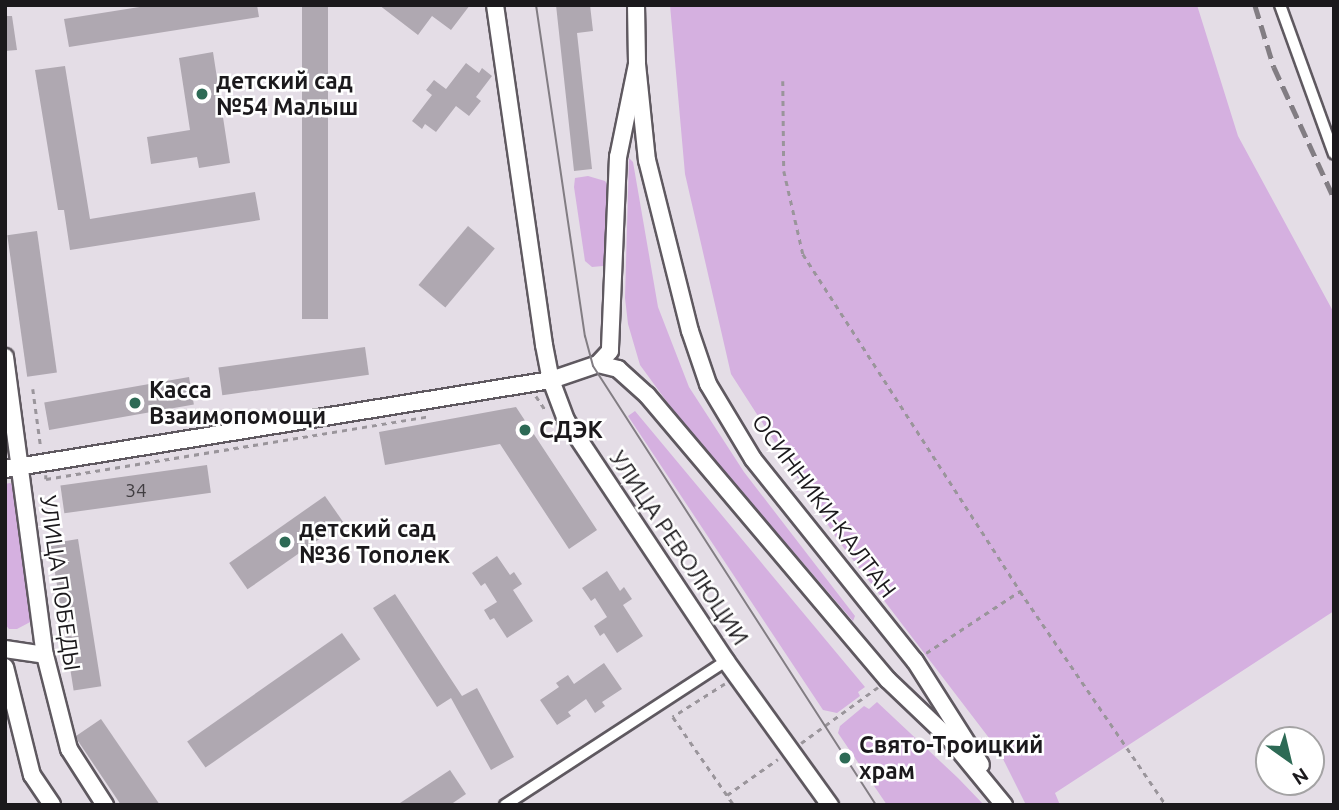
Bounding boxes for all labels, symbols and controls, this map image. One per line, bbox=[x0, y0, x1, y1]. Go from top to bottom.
place label: детский сад №54 Малыш bbox=[216, 67, 358, 121]
marker: детский сад №54 Малыш bbox=[194, 86, 210, 102]
place label: Касса Взаимопомощи bbox=[149, 376, 326, 430]
marker: Касса Взаимопомощи bbox=[127, 395, 143, 411]
street label: ОСИННИКИ-КАЛТАН bbox=[746, 409, 902, 603]
place label: СДЭК bbox=[539, 416, 603, 444]
marker: СДЭК bbox=[517, 422, 533, 438]
street label: УЛИЦА РЕВОЛЮЦИИ bbox=[604, 446, 754, 650]
house number: 34 bbox=[125, 480, 147, 502]
street label: УЛИЦА ПОБЕДЫ bbox=[34, 493, 86, 673]
place label: детский сад №36 Тополек bbox=[299, 515, 450, 569]
marker: детский сад №36 Тополек bbox=[277, 534, 293, 550]
north arrow bbox=[1255, 726, 1325, 796]
place label: Свято-Троицкий храм bbox=[859, 731, 1043, 785]
marker: Свято-Троицкий храм bbox=[837, 750, 853, 766]
text: N bbox=[1289, 764, 1313, 790]

